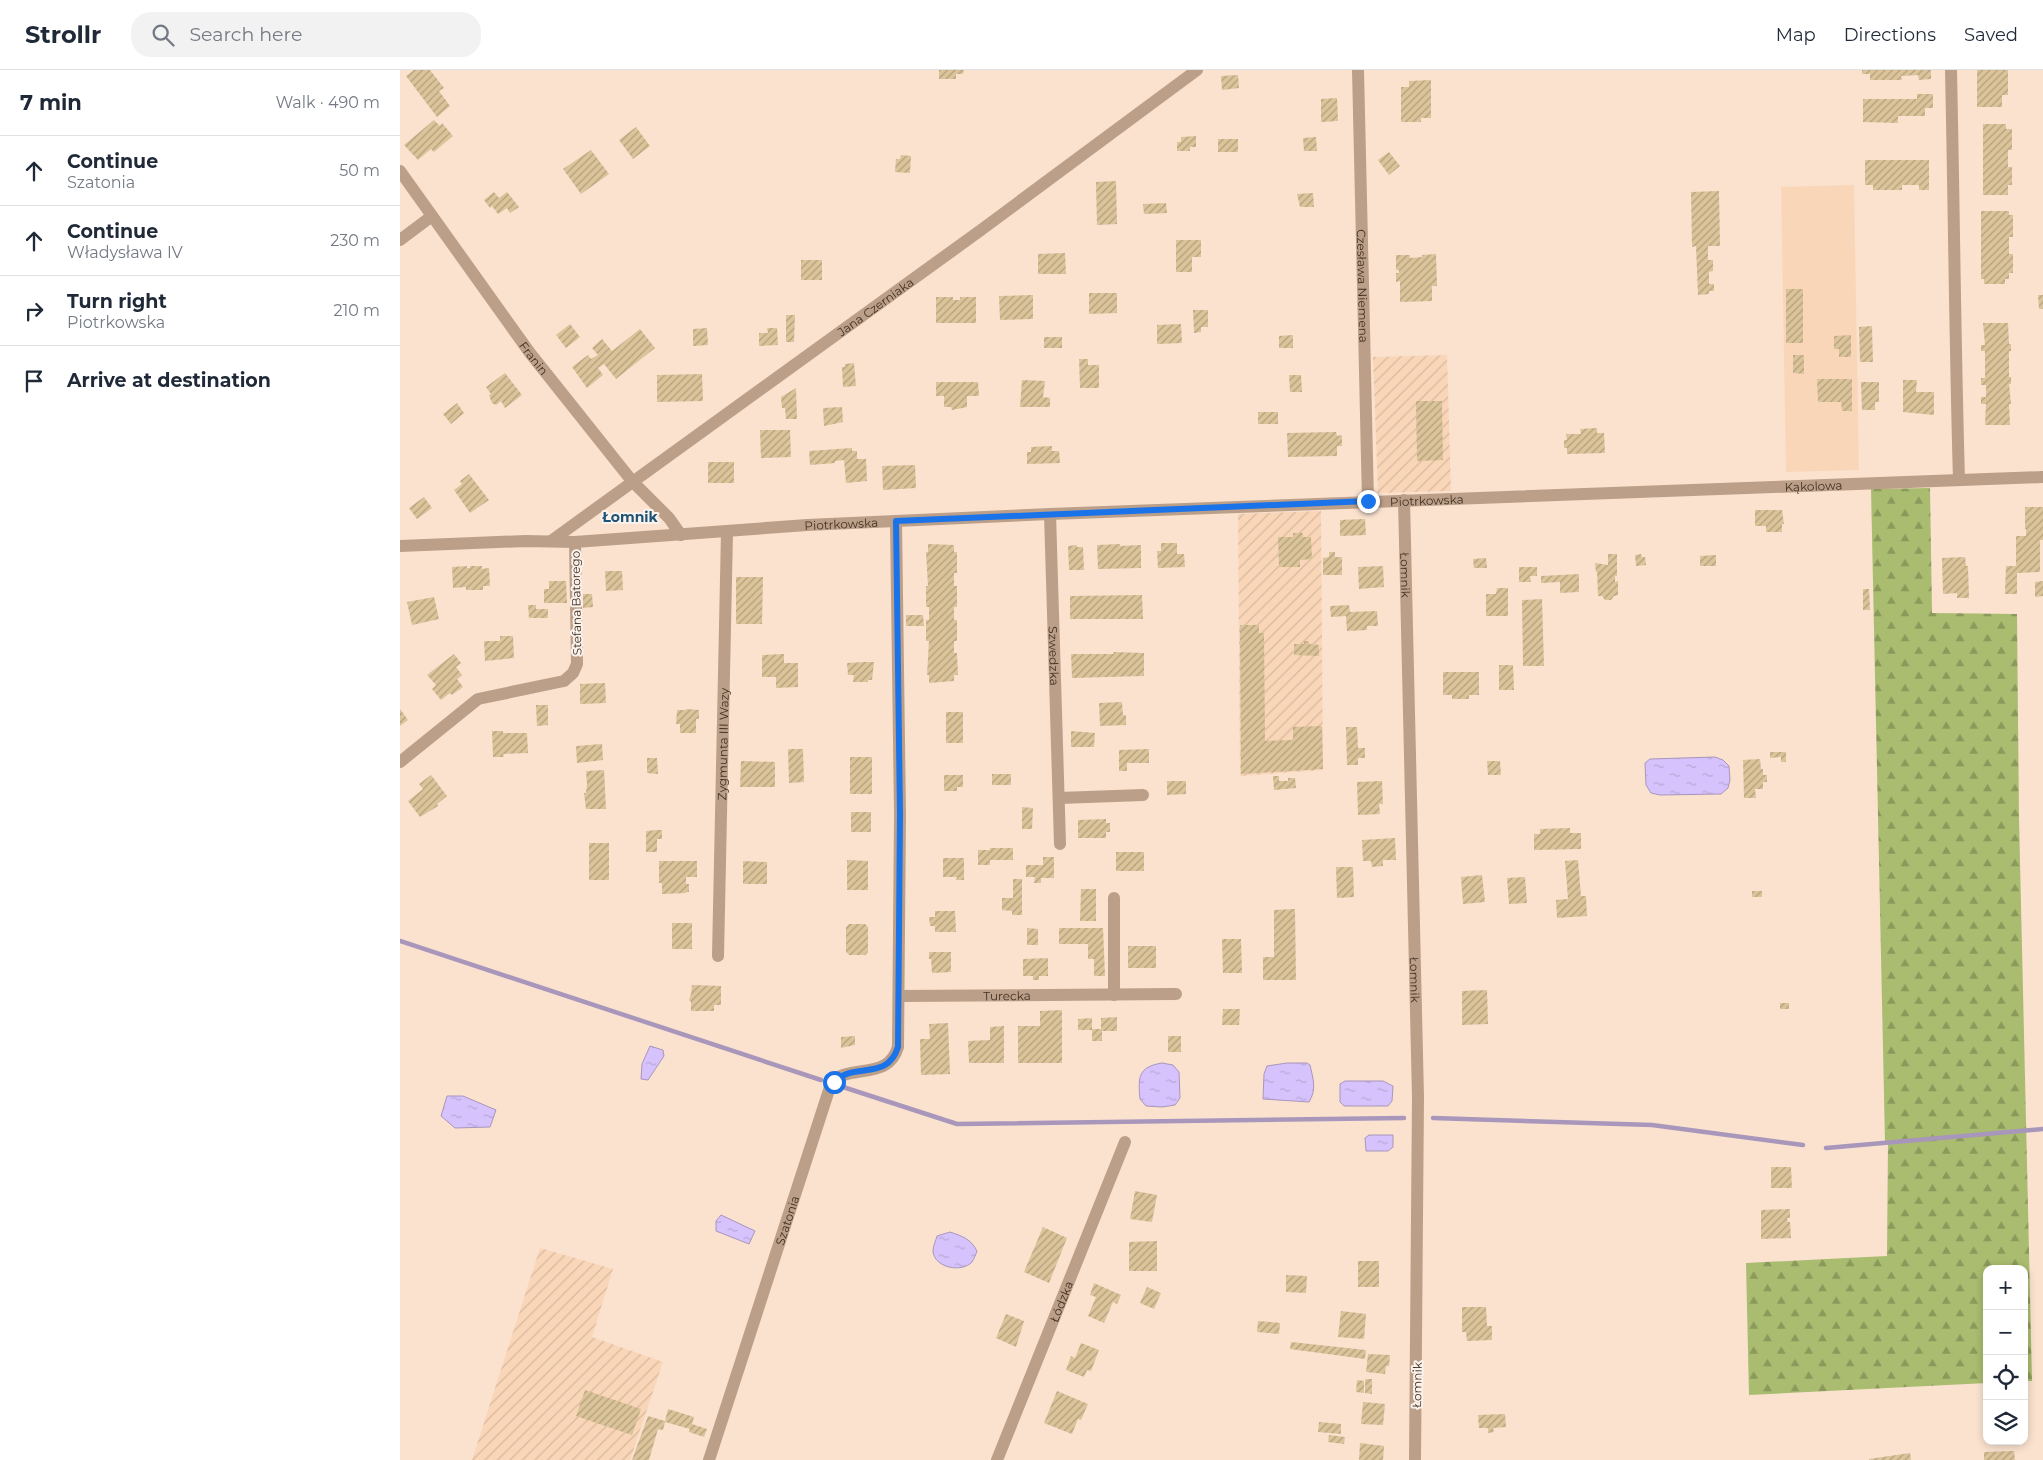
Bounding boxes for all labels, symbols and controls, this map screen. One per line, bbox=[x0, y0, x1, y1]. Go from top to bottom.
search box bbox=[131, 12, 481, 57]
text: Strollr bbox=[25, 20, 101, 49]
icon: search bbox=[149, 21, 177, 49]
text: Search here bbox=[189, 23, 302, 46]
text: Map bbox=[1776, 24, 1816, 46]
text: Directions bbox=[1844, 24, 1936, 46]
text: Saved bbox=[1964, 24, 2018, 46]
text: 7 min bbox=[20, 90, 82, 115]
text: Walk · 490 m bbox=[275, 93, 380, 112]
text: Continue bbox=[67, 150, 158, 173]
icon: ahead bbox=[20, 157, 48, 185]
text: 50 m bbox=[339, 161, 380, 180]
text: Szatonia bbox=[67, 173, 135, 192]
text: Continue bbox=[67, 220, 158, 243]
icon: ahead bbox=[20, 227, 48, 255]
street label: Czesława Niemena bbox=[1354, 229, 1372, 343]
text: 230 m bbox=[330, 231, 380, 250]
text: Władysława IV bbox=[67, 243, 183, 262]
street label: Jana Czerniaka bbox=[833, 274, 916, 340]
text: Turn right bbox=[67, 290, 167, 313]
icon: right bbox=[20, 297, 48, 325]
text: 210 m bbox=[333, 301, 380, 320]
text: Piotrkowska bbox=[67, 313, 165, 332]
street label: Franin bbox=[516, 338, 552, 378]
icon: arrive bbox=[20, 367, 48, 395]
text: Arrive at destination bbox=[67, 369, 271, 392]
street label: Kąkolowa bbox=[1784, 477, 1843, 494]
route end bbox=[1357, 490, 1380, 513]
street label: Piotrkowska bbox=[1390, 491, 1464, 509]
district label: Łomnik bbox=[601, 508, 659, 526]
street label: Piotrkowska bbox=[804, 514, 878, 533]
street label: Stefana Batorego bbox=[568, 551, 584, 655]
street label: Łomnik bbox=[1398, 552, 1414, 599]
street label: Szwedzka bbox=[1046, 626, 1063, 686]
street label: Zygmunta III Wazy bbox=[714, 687, 731, 800]
street label: Łomnik bbox=[1407, 957, 1423, 1004]
street label: Turecka bbox=[983, 988, 1031, 1003]
route start bbox=[823, 1071, 846, 1094]
street label: Szatonia bbox=[772, 1194, 802, 1247]
map controls bbox=[1983, 1265, 2028, 1445]
button: + bbox=[1983, 1265, 2028, 1310]
street label: Łódzka bbox=[1046, 1279, 1076, 1324]
button: − bbox=[1983, 1310, 2028, 1355]
button: locate bbox=[1983, 1355, 2028, 1400]
street label: Łomnik bbox=[1409, 1361, 1425, 1408]
button: layers bbox=[1983, 1400, 2028, 1445]

